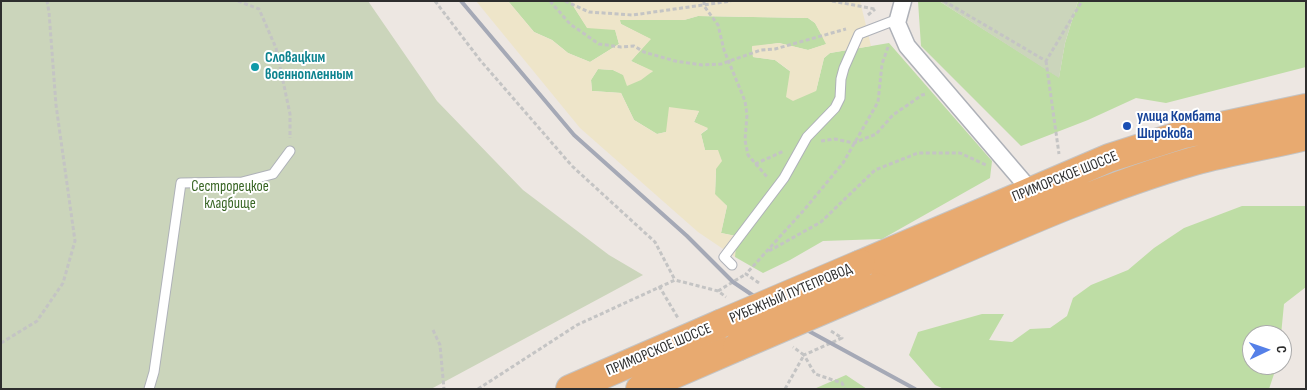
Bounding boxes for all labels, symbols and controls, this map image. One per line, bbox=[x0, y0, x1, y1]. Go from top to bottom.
place label: Словацким военнопленным bbox=[265, 49, 353, 84]
marker: Словацким военнопленным bbox=[249, 61, 261, 73]
place label: улица Комбата Широкова bbox=[1137, 108, 1221, 143]
marker: улица Комбата Широкова bbox=[1121, 120, 1133, 132]
street label: ПРИМОРСКОЕ ШОССЕ bbox=[1010, 148, 1120, 206]
park label: Сестрорецкое кладбище bbox=[191, 178, 269, 213]
street label: РУБЕЖНЫЙ ПУТЕПРОВОД bbox=[727, 260, 855, 328]
street label: ПРИМОРСКОЕ ШОССЕ bbox=[604, 320, 714, 380]
north arrow bbox=[1242, 325, 1292, 375]
text: С bbox=[1273, 345, 1290, 353]

